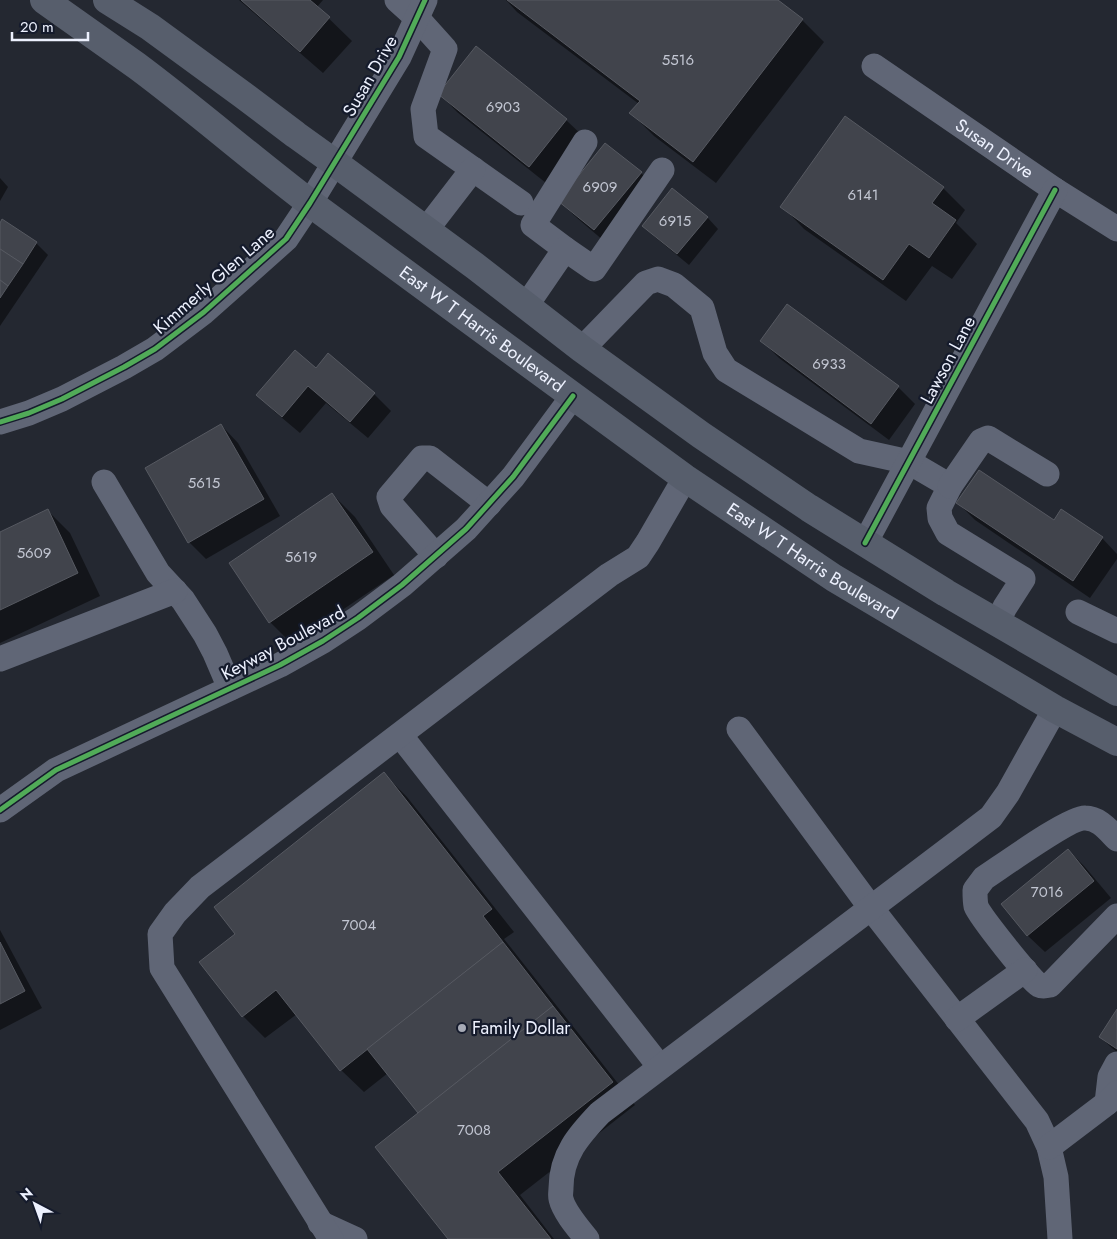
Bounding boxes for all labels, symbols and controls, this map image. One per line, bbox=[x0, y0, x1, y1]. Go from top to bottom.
scale bar bbox=[12, 10, 89, 42]
text: 20 m bbox=[20, 16, 54, 38]
street label: Susan Drive bbox=[336, 30, 404, 122]
house number: 5516 bbox=[662, 49, 694, 71]
house number: 6903 bbox=[486, 96, 520, 118]
street label: Susan Drive bbox=[950, 112, 1039, 185]
house number: 6909 bbox=[583, 176, 617, 198]
house number: 6141 bbox=[848, 184, 878, 206]
house number: 6915 bbox=[659, 210, 691, 232]
street label: Kimmerly Glen Lane bbox=[148, 220, 280, 340]
street label: East W T Harris Boulevard bbox=[394, 260, 570, 399]
street label: Lawson Lane bbox=[914, 311, 982, 409]
house number: 6933 bbox=[812, 353, 846, 375]
house number: 5615 bbox=[188, 472, 220, 494]
street label: East W T Harris Boulevard bbox=[721, 496, 903, 626]
house number: 5609 bbox=[17, 542, 51, 564]
house number: 5619 bbox=[285, 546, 317, 568]
street label: Keyway Boulevard bbox=[217, 599, 349, 687]
house number: 7016 bbox=[1031, 881, 1063, 903]
house number: 7004 bbox=[342, 914, 377, 936]
place label: Family Dollar bbox=[472, 1015, 571, 1041]
marker: Family Dollar bbox=[456, 1022, 468, 1034]
house number: 7008 bbox=[457, 1119, 491, 1141]
north arrow bbox=[10, 1179, 60, 1229]
text: N bbox=[16, 1183, 37, 1205]

